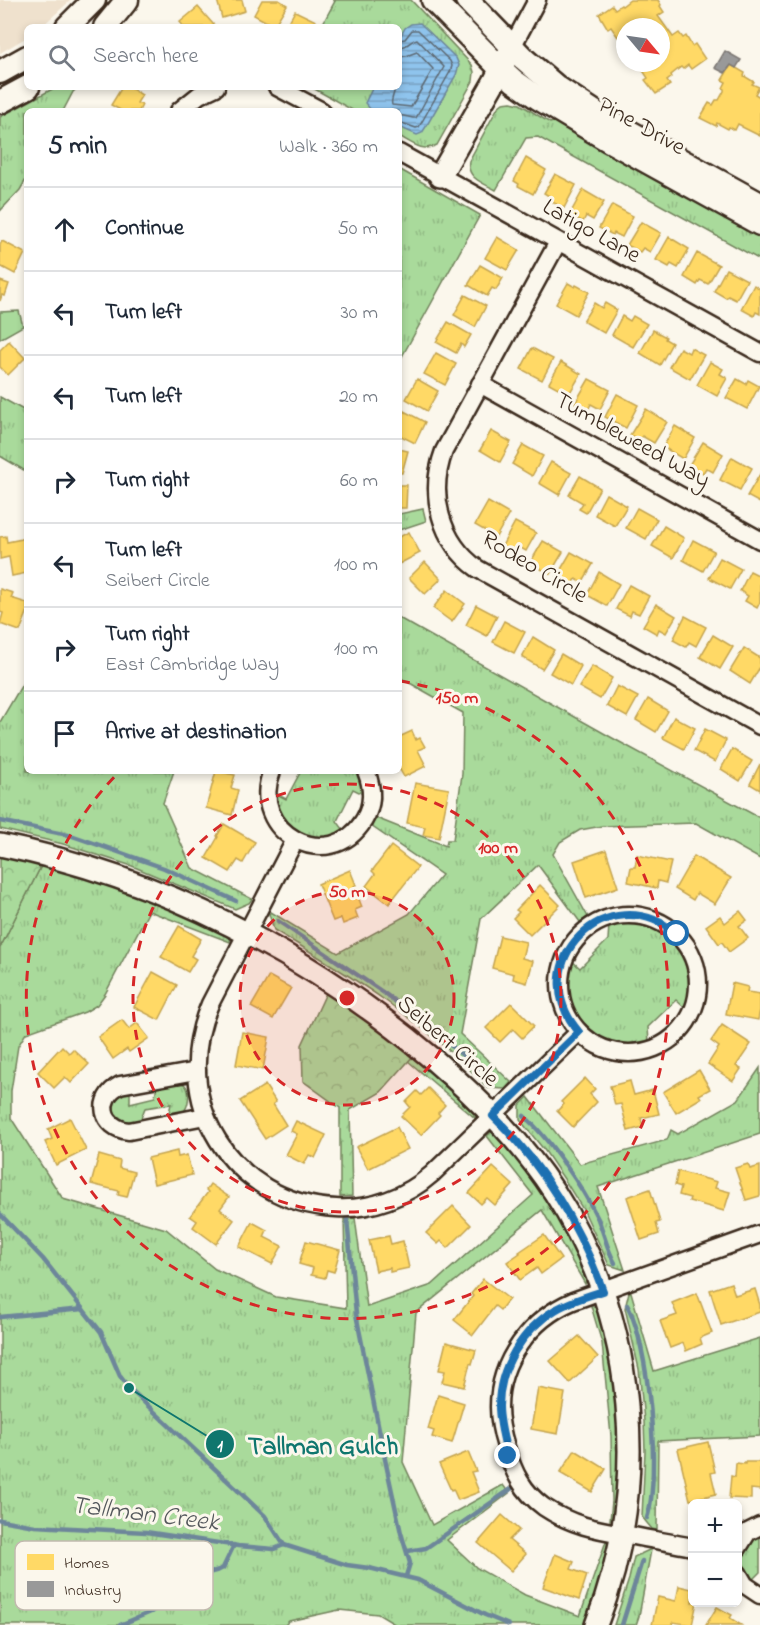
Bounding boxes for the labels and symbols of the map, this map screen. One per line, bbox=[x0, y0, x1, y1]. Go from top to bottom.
north arrow bbox=[616, 18, 670, 72]
street label: Pine Drive bbox=[591, 89, 691, 166]
street label: Latigo Lane bbox=[535, 191, 647, 274]
street label: Tumbleweed Way bbox=[547, 384, 716, 499]
street label: Rodeo Circle bbox=[474, 522, 594, 614]
text: 150 m bbox=[436, 686, 478, 712]
text: 100 m bbox=[478, 836, 518, 862]
text: 50 m bbox=[329, 880, 365, 906]
route start bbox=[663, 920, 689, 946]
centre of rings bbox=[337, 988, 357, 1008]
street label: Seibert Circle bbox=[388, 988, 506, 1097]
callout: Tallman Gulch bbox=[205, 1422, 410, 1466]
text: Tallman Gulch bbox=[248, 1429, 398, 1467]
text: 1 bbox=[217, 1434, 223, 1460]
route end bbox=[494, 1442, 520, 1468]
water label: Tallman Creek bbox=[69, 1487, 222, 1543]
legend bbox=[15, 1541, 213, 1610]
text: Homes bbox=[64, 1552, 109, 1576]
text: Industry bbox=[64, 1579, 121, 1603]

